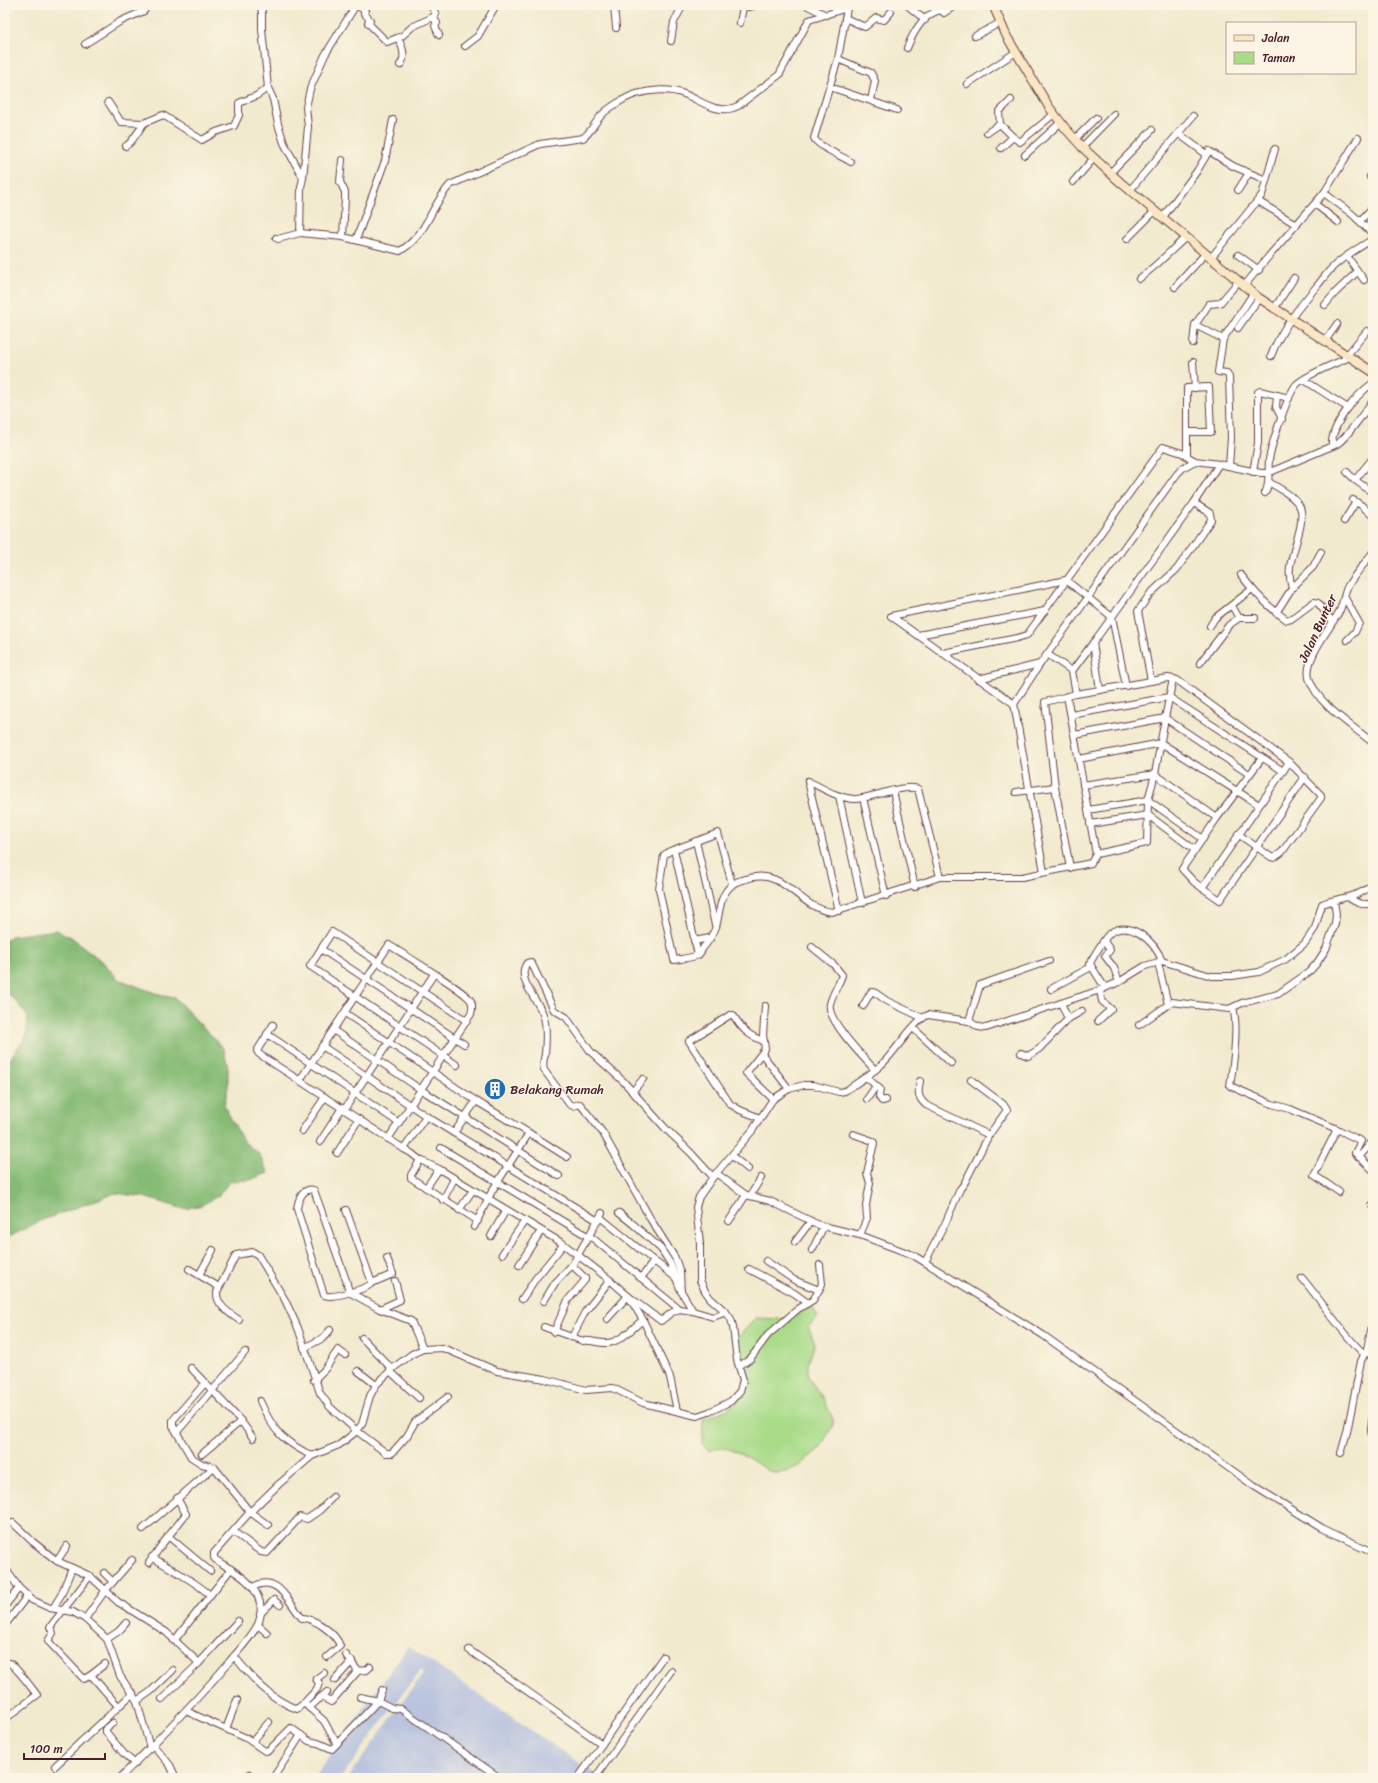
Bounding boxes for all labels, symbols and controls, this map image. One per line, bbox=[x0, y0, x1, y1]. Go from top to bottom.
legend bbox=[1226, 22, 1356, 74]
text: Jalan bbox=[1261, 27, 1290, 49]
text: Taman bbox=[1262, 47, 1296, 69]
street label: Jalan Bunter bbox=[1291, 590, 1344, 667]
building icon: Belakang Rumah bbox=[482, 1076, 508, 1102]
place label: Belakang Rumah bbox=[510, 1078, 604, 1101]
scale bar bbox=[24, 1735, 105, 1761]
text: 100 m bbox=[30, 1738, 63, 1760]

